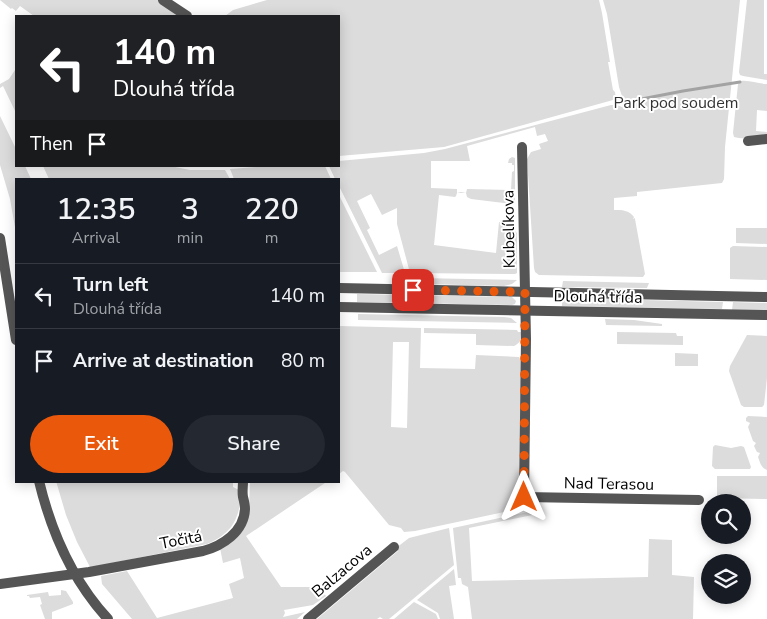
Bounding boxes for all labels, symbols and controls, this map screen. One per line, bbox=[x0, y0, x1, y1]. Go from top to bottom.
text: 140 m bbox=[113, 29, 216, 76]
icon: left bbox=[30, 35, 95, 100]
text: Dlouhá třída bbox=[113, 74, 235, 104]
park label: Park pod soudem bbox=[614, 92, 738, 114]
icon: arrive bbox=[83, 130, 111, 158]
text: Then bbox=[30, 131, 73, 157]
text: 12:35 bbox=[56, 189, 135, 230]
text: 3 bbox=[181, 189, 199, 230]
text: 220 bbox=[245, 189, 299, 230]
street label: Kubelíkova bbox=[497, 190, 521, 268]
text: Arrival bbox=[72, 227, 120, 249]
text: min bbox=[177, 227, 203, 249]
text: m bbox=[265, 227, 279, 249]
pin bbox=[392, 269, 434, 311]
text: Turn left bbox=[73, 272, 148, 298]
icon: arrive bbox=[399, 276, 427, 304]
icon: left bbox=[30, 282, 58, 310]
text: 140 m bbox=[270, 283, 325, 309]
street label: Dlouhá třída bbox=[553, 285, 643, 309]
text: Dlouhá třída bbox=[73, 298, 162, 320]
icon: arrive bbox=[30, 347, 58, 375]
text: Arrive at destination bbox=[73, 348, 254, 374]
text: 80 m bbox=[281, 348, 325, 374]
button: Exit bbox=[30, 415, 173, 473]
button: Share bbox=[183, 415, 325, 473]
position arrow bbox=[497, 470, 549, 522]
street label: Nad Terasou bbox=[564, 472, 654, 496]
map controls bbox=[701, 494, 751, 604]
button: search bbox=[701, 494, 751, 544]
street label: Točitá bbox=[158, 525, 204, 555]
street label: Balzacova bbox=[307, 539, 377, 603]
button: layers bbox=[701, 554, 751, 604]

